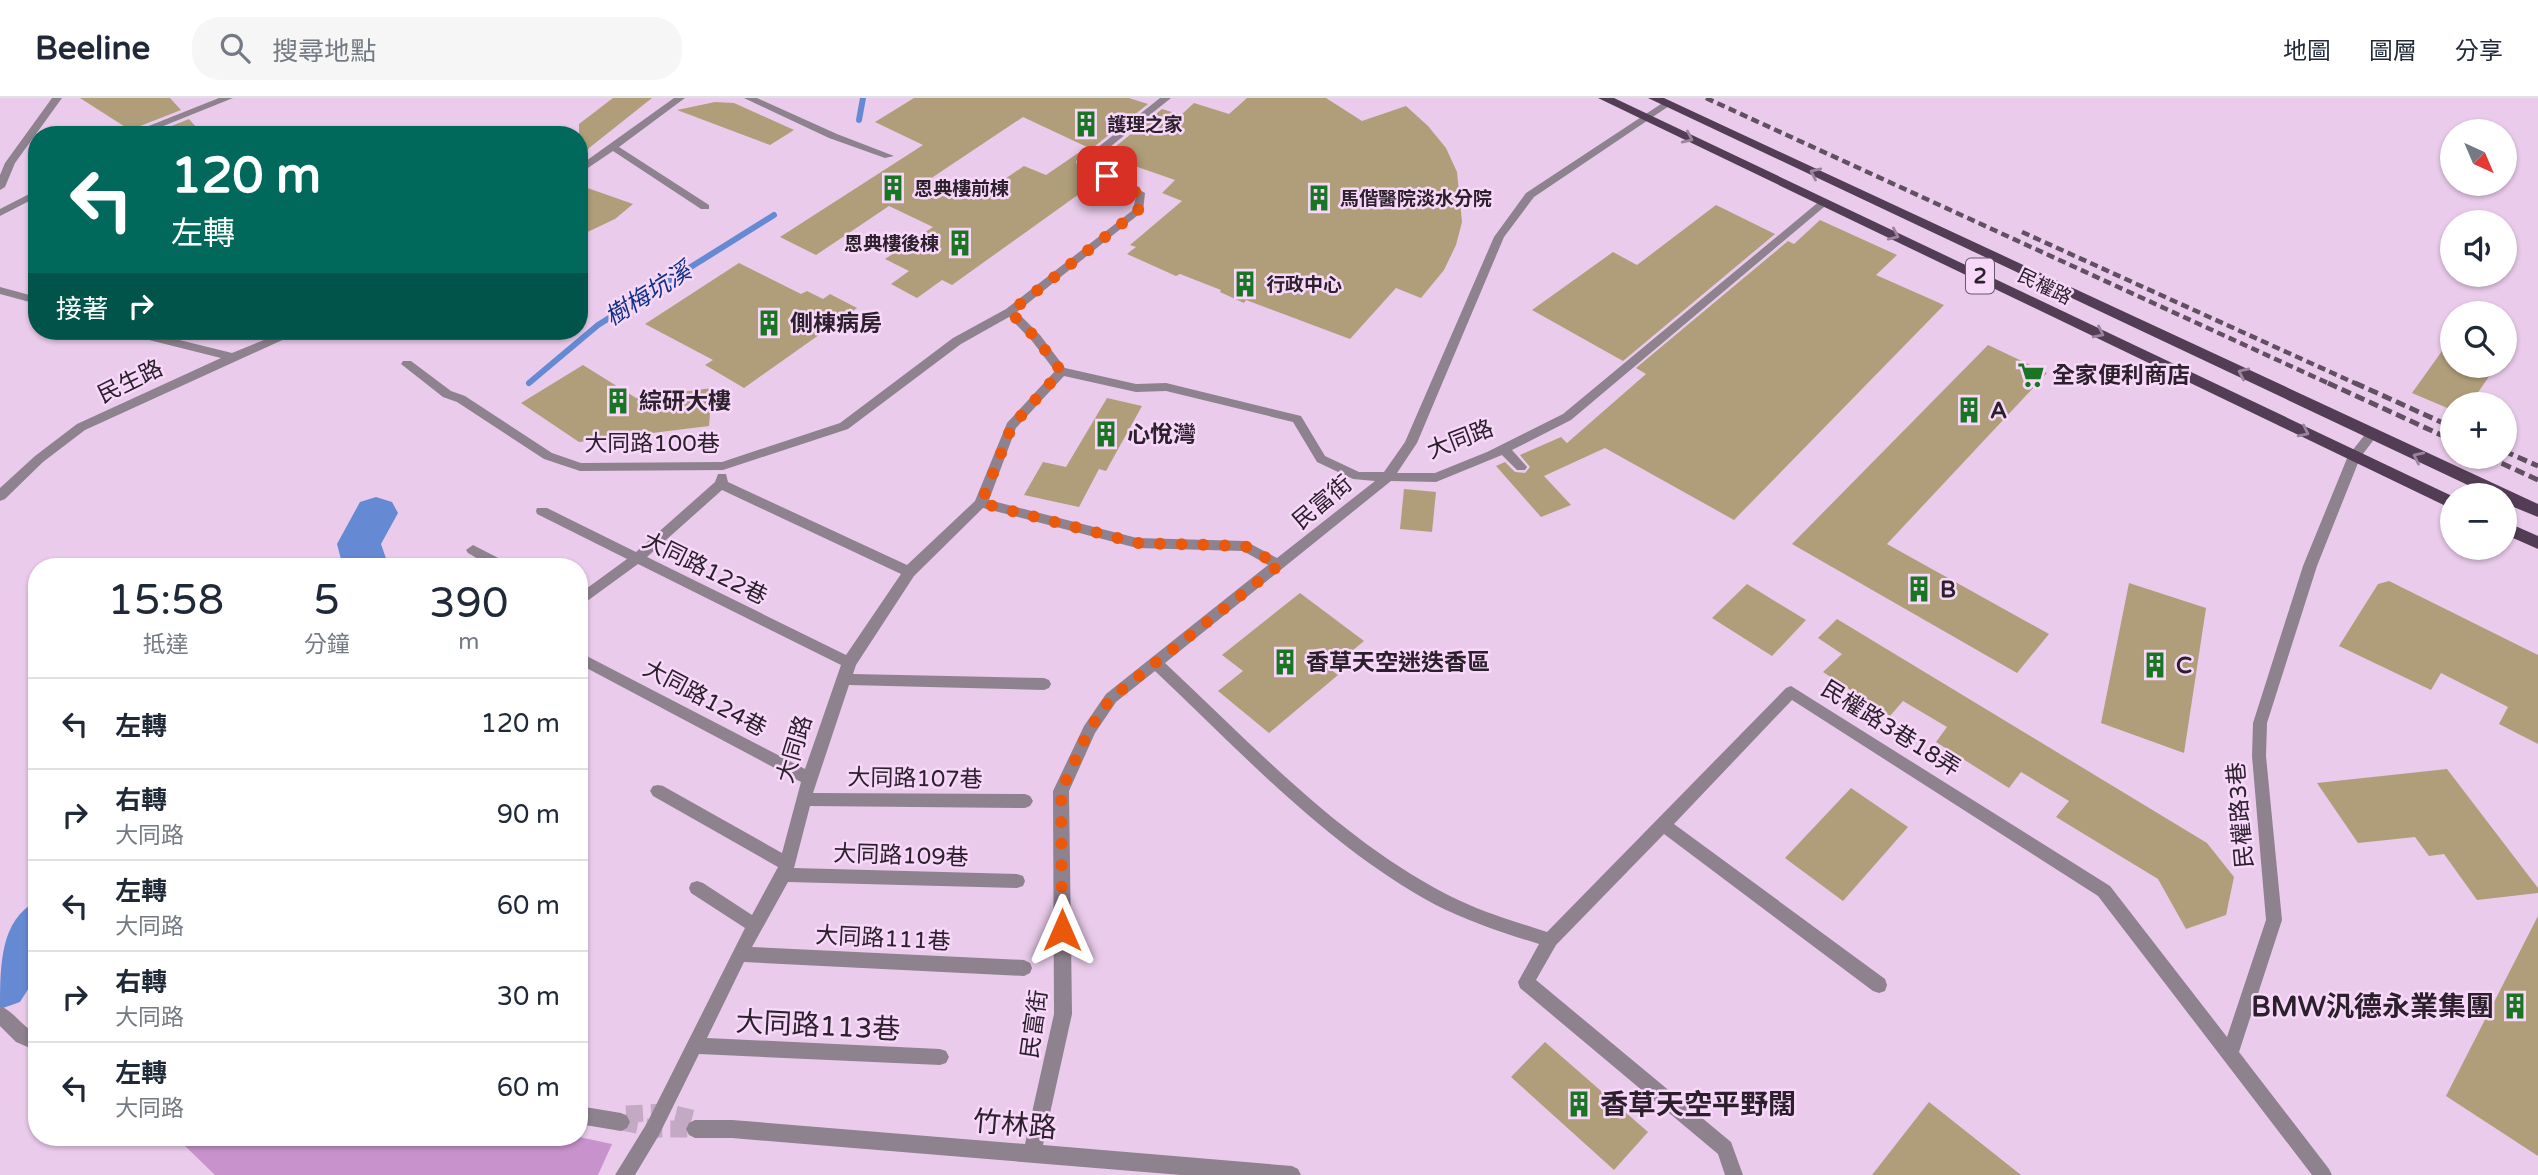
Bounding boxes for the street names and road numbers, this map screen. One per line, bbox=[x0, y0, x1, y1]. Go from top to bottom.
road number: 2 bbox=[1966, 258, 1994, 294]
street label: 民權路 bbox=[2014, 265, 2075, 309]
street label: 民生路 bbox=[93, 354, 168, 410]
street label: 大同路 bbox=[1423, 414, 1498, 465]
street label: 大同路100巷 bbox=[584, 430, 720, 458]
street label: 民富街 bbox=[1287, 470, 1358, 536]
street label: 大同路122巷 bbox=[638, 527, 772, 611]
street label: 大同路124巷 bbox=[638, 655, 771, 743]
street label: 民權路3巷18弄 bbox=[1816, 675, 1965, 783]
street label: 大同路 bbox=[771, 712, 818, 786]
street label: 民權路3巷 bbox=[2222, 761, 2260, 869]
street label: 大同路107巷 bbox=[847, 764, 983, 794]
street label: 大同路109巷 bbox=[833, 840, 969, 872]
street label: 大同路111巷 bbox=[815, 921, 951, 957]
street label: 民富街 bbox=[1016, 988, 1054, 1060]
street label: 大同路113巷 bbox=[735, 1005, 901, 1047]
street label: 竹林路 bbox=[972, 1104, 1058, 1146]

